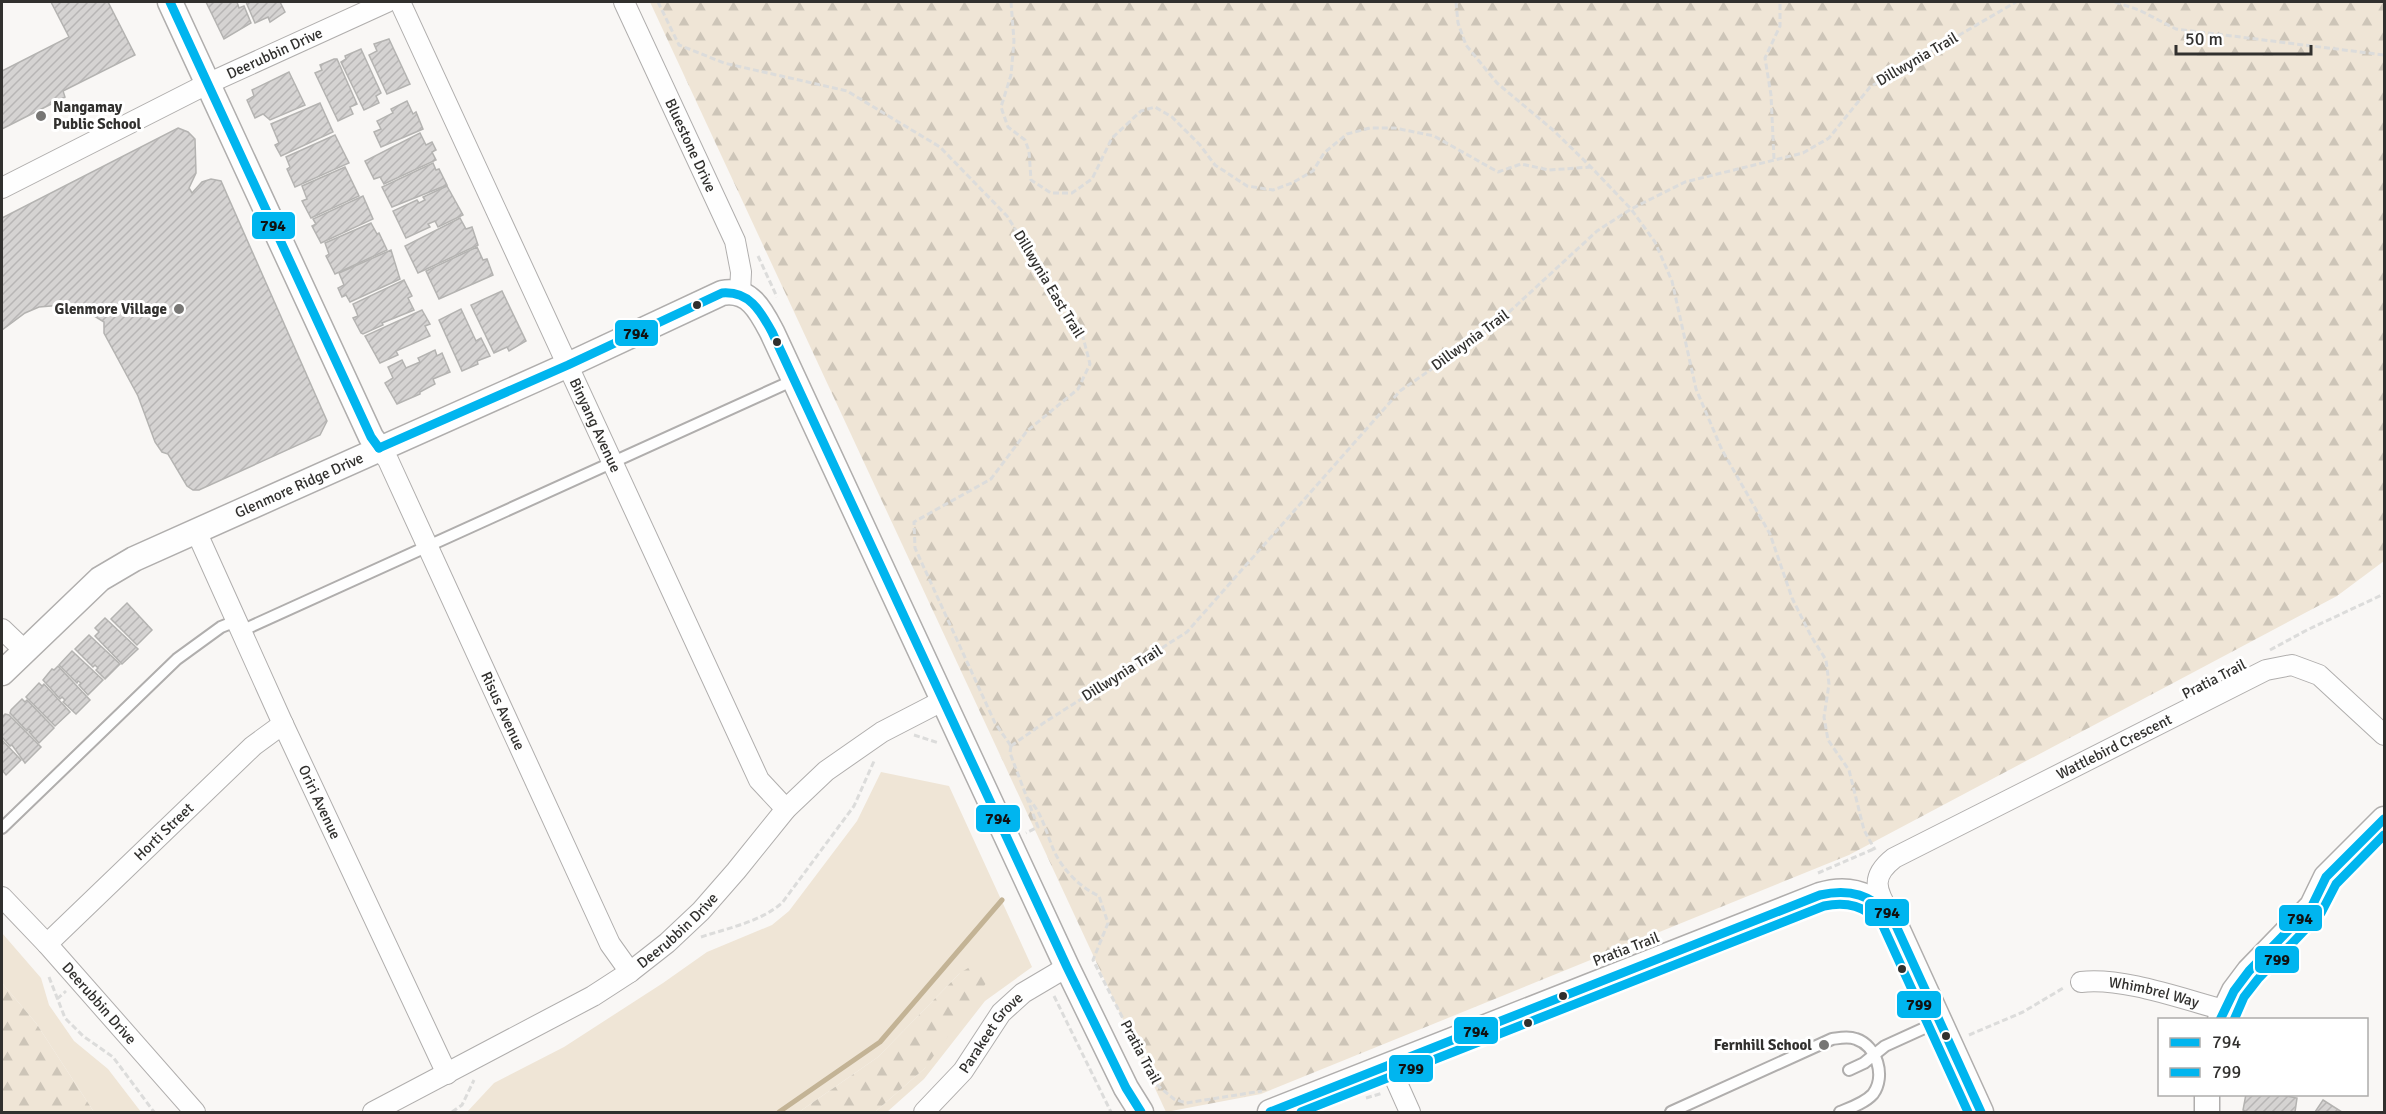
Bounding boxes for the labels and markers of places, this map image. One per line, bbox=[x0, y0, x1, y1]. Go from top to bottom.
place label: Nangamay Public School bbox=[53, 98, 142, 133]
marker: Nangamay Public School bbox=[34, 109, 48, 123]
unlabelled marker bbox=[691, 299, 703, 311]
place label: Glenmore Village bbox=[55, 300, 167, 318]
marker: Glenmore Village bbox=[172, 302, 186, 316]
unlabelled marker bbox=[771, 336, 783, 348]
unlabelled marker bbox=[1896, 963, 1908, 975]
unlabelled marker bbox=[1557, 990, 1569, 1002]
unlabelled marker bbox=[1522, 1017, 1534, 1029]
unlabelled marker bbox=[1940, 1030, 1952, 1042]
place label: Fernhill School bbox=[1714, 1036, 1812, 1054]
marker: Fernhill School bbox=[1817, 1038, 1831, 1052]

